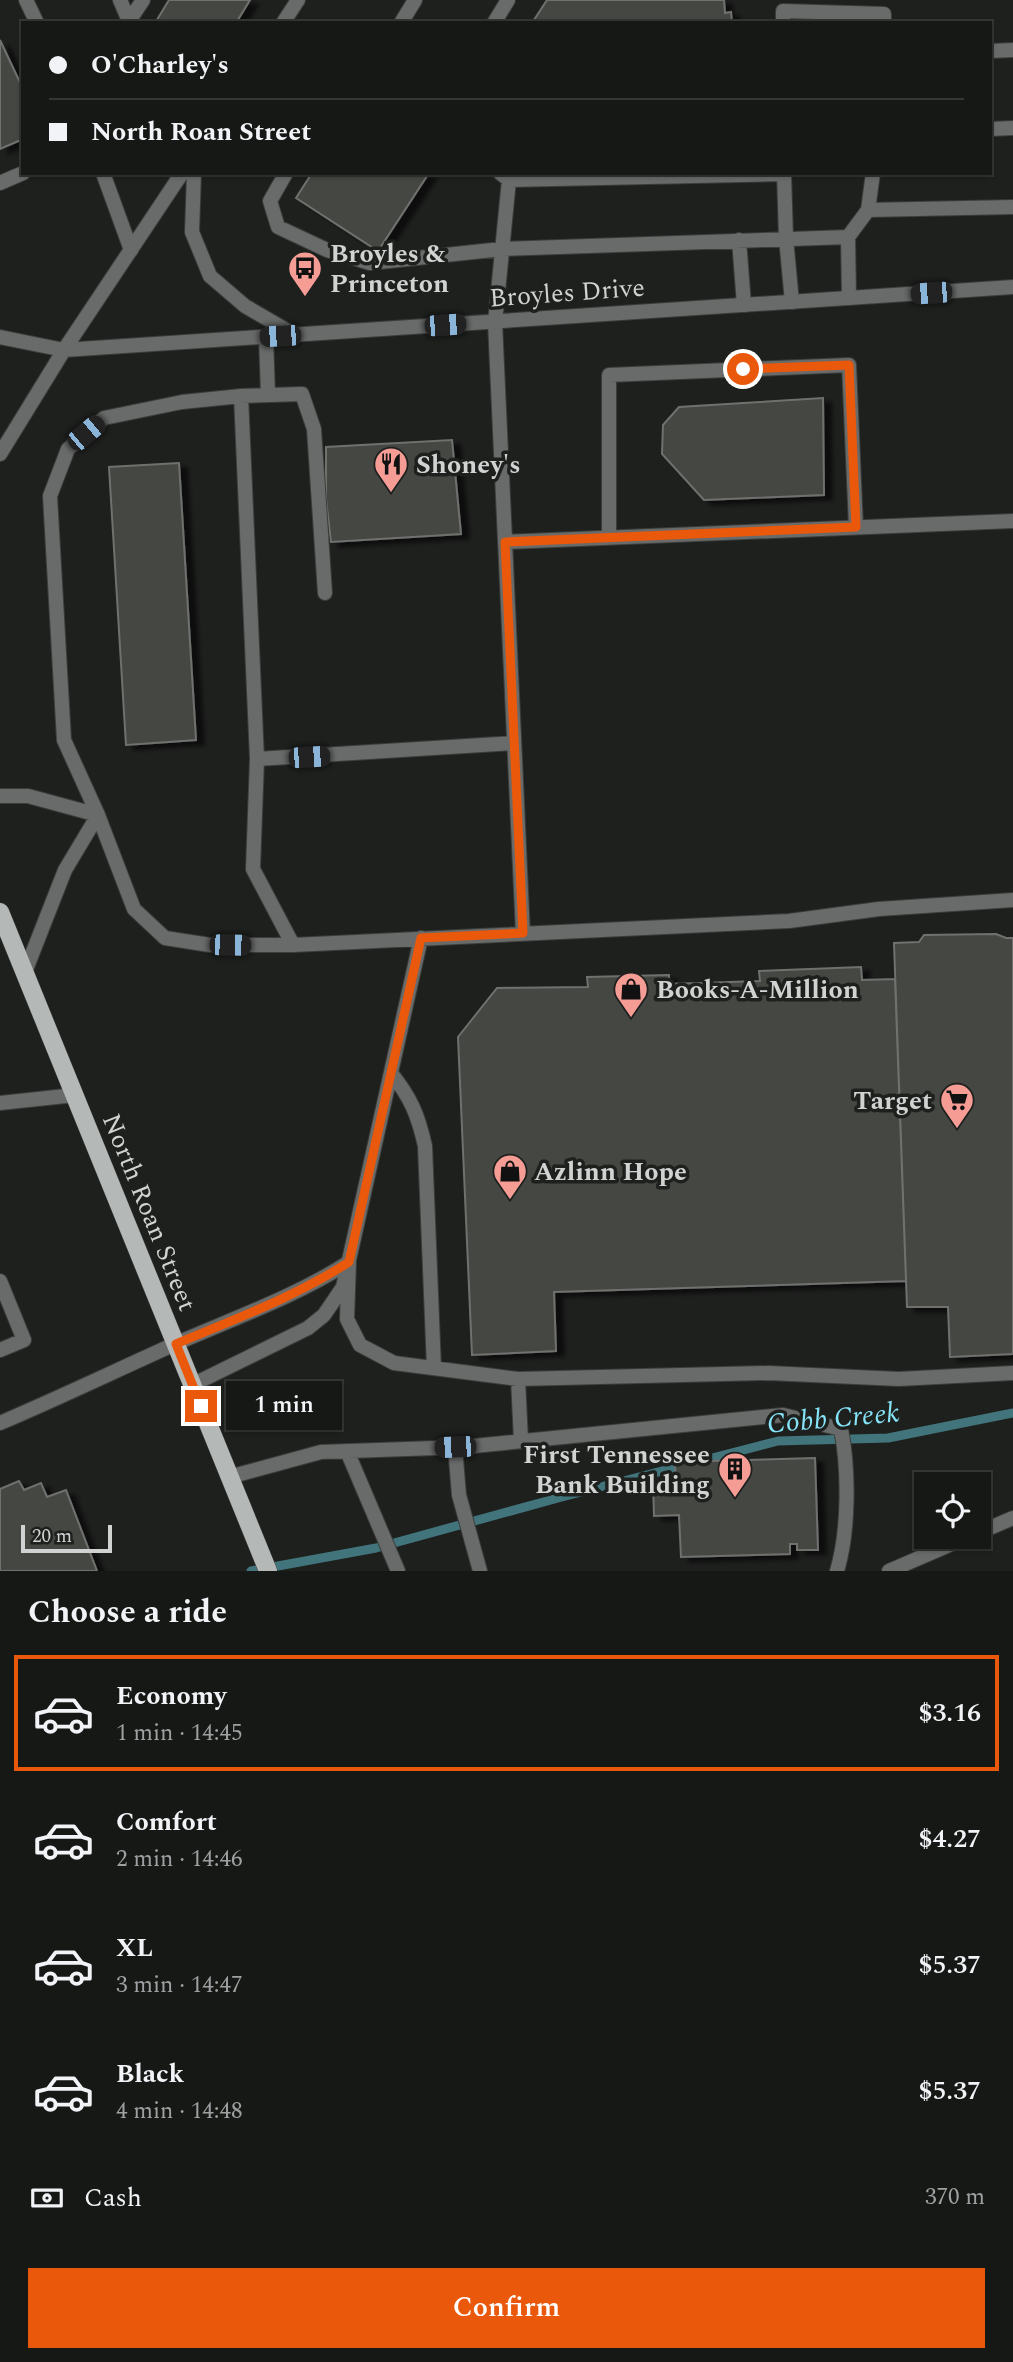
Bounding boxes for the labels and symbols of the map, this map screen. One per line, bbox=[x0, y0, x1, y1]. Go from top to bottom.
place label: Broyles & Princeton bbox=[330, 234, 449, 304]
bus stop icon: Broyles & Princeton bbox=[286, 249, 324, 298]
street label: Broyles Drive bbox=[488, 268, 646, 318]
car bbox=[910, 281, 953, 305]
car bbox=[424, 313, 467, 337]
car bbox=[259, 324, 302, 348]
route start bbox=[727, 353, 759, 385]
car bbox=[64, 411, 109, 455]
restaurant icon: Shoney's bbox=[372, 445, 410, 494]
place label: Shoney's bbox=[416, 445, 521, 485]
car bbox=[288, 745, 331, 769]
car bbox=[209, 934, 252, 956]
shop icon: Books-A-Million bbox=[612, 970, 650, 1019]
place label: Books-A-Million bbox=[656, 970, 859, 1010]
place label: Target bbox=[853, 1081, 932, 1121]
supermarket icon: Target bbox=[938, 1081, 976, 1130]
street label: North Roan Street bbox=[91, 1108, 207, 1317]
shop icon: Azlinn Hope bbox=[491, 1152, 529, 1201]
place label: Azlinn Hope bbox=[534, 1152, 687, 1192]
callout: 1 min bbox=[226, 1382, 341, 1430]
route end bbox=[185, 1390, 217, 1422]
water label: Cobb Creek bbox=[765, 1391, 901, 1446]
place label: First Tennessee Bank Building bbox=[523, 1435, 710, 1505]
car bbox=[434, 1436, 477, 1458]
building icon: First Tennessee Bank Building bbox=[716, 1450, 754, 1499]
scale bar bbox=[21, 1522, 112, 1554]

